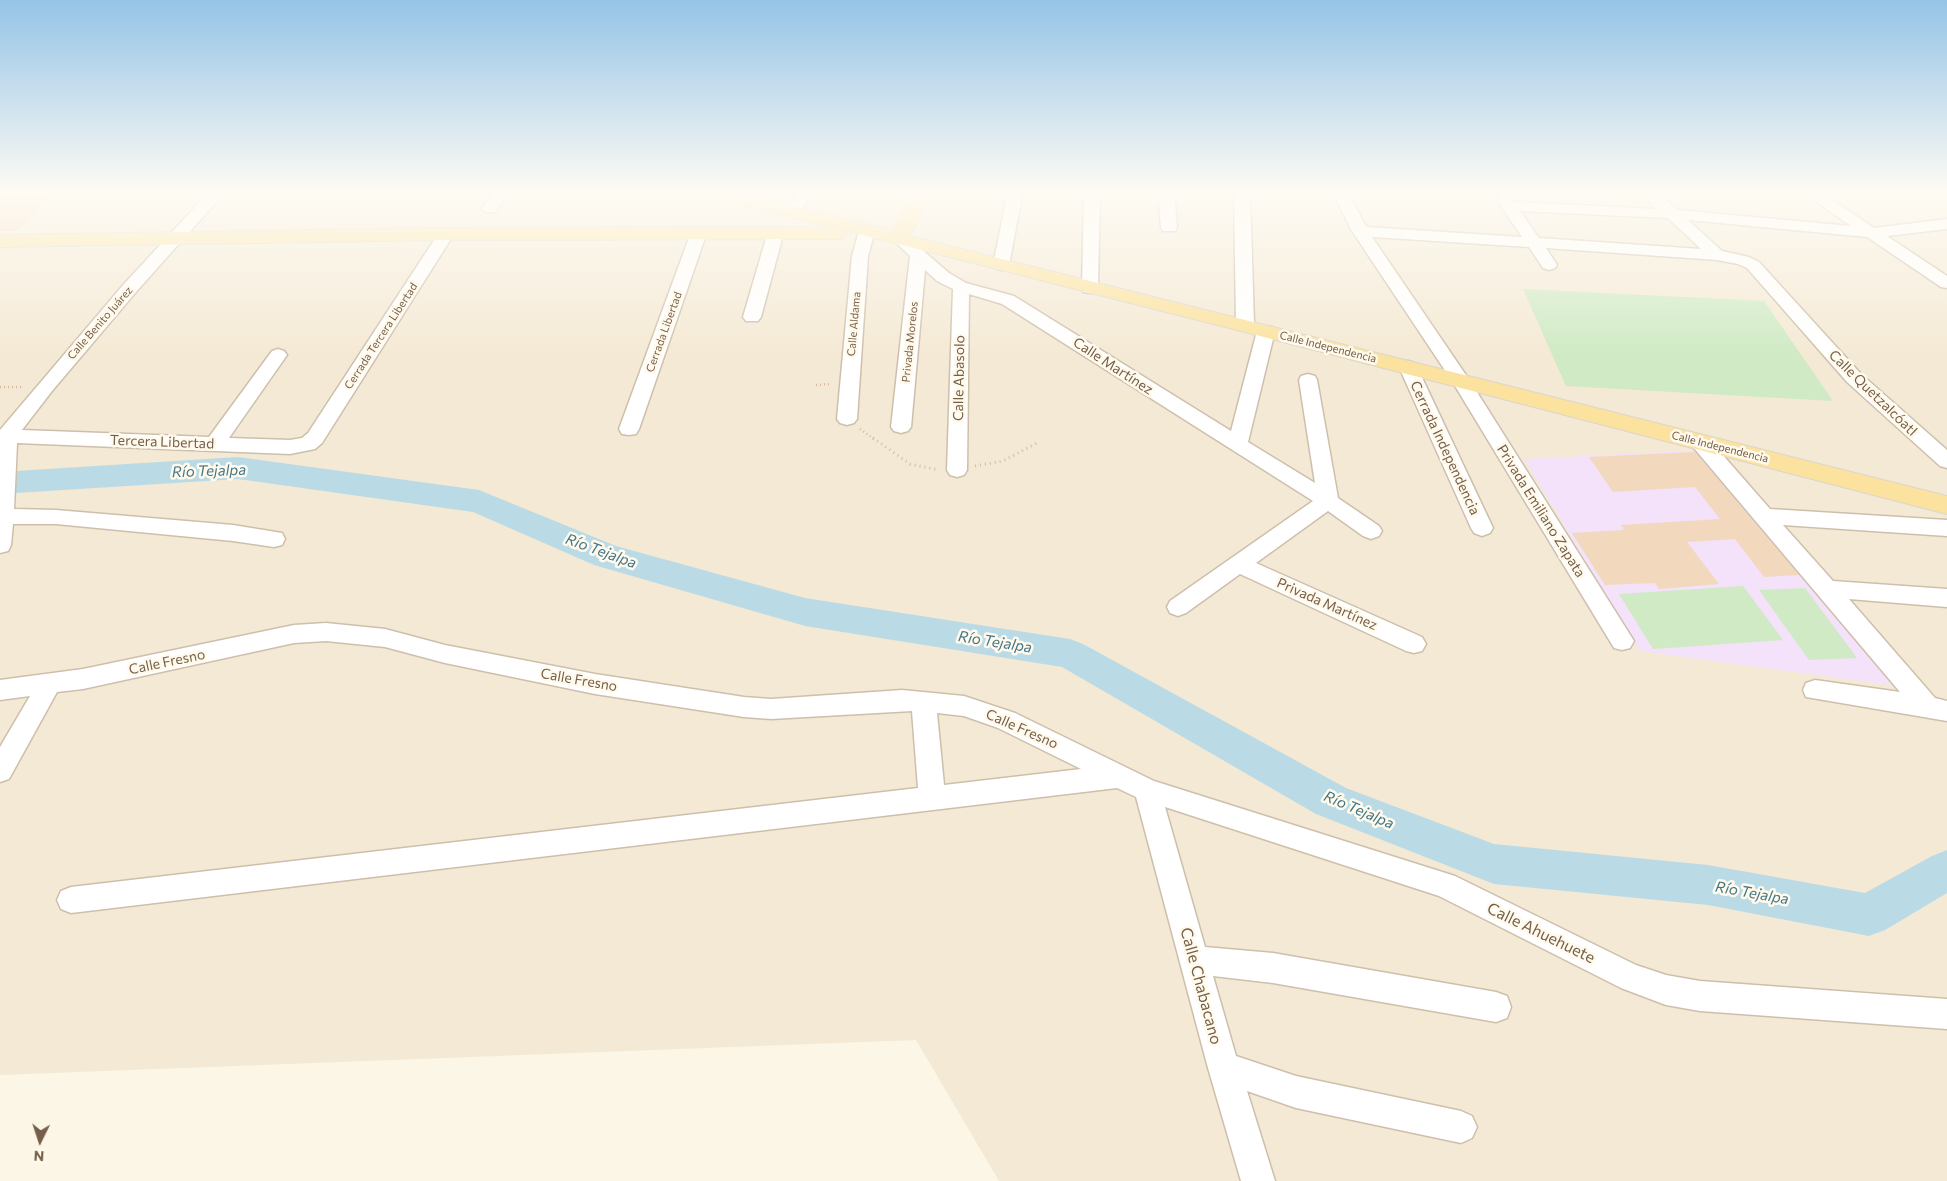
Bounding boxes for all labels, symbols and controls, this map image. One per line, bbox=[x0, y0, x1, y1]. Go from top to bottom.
street label: Cerrada Tercera Libertad bbox=[342, 280, 420, 392]
street label: Calle Benito Juárez bbox=[65, 284, 135, 362]
street label: Cerrada Libertad bbox=[643, 290, 685, 374]
street label: Calle Aldama bbox=[845, 291, 863, 357]
street label: Privada Morelos bbox=[899, 301, 921, 383]
street label: Calle Independencia bbox=[1278, 329, 1378, 365]
street label: Calle Martínez bbox=[1070, 334, 1156, 398]
street label: Calle Abasolo bbox=[950, 335, 968, 421]
street label: Calle Quetzalcóatl bbox=[1825, 347, 1921, 439]
street label: Cerrada Independencia bbox=[1407, 378, 1483, 518]
street label: Calle Independencia bbox=[1670, 429, 1770, 465]
street label: Tercera Libertad bbox=[110, 432, 214, 452]
street label: Privada Emiliano Zapata bbox=[1493, 441, 1589, 581]
water label: Río Tejalpa bbox=[172, 461, 246, 481]
water label: Río Tejalpa bbox=[563, 530, 639, 572]
street label: Privada Martínez bbox=[1274, 574, 1380, 634]
water label: Río Tejalpa bbox=[957, 627, 1033, 657]
street label: Calle Fresno bbox=[127, 646, 207, 678]
street label: Calle Fresno bbox=[539, 665, 619, 695]
street label: Calle Fresno bbox=[983, 706, 1061, 752]
water label: Río Tejalpa bbox=[1321, 787, 1397, 833]
water label: Río Tejalpa bbox=[1714, 878, 1790, 908]
street label: Calle Ahuehuete bbox=[1484, 899, 1598, 967]
street label: Calle Chabacano bbox=[1176, 925, 1226, 1047]
north arrow bbox=[15, 1116, 65, 1166]
text: N bbox=[33, 1148, 45, 1165]

